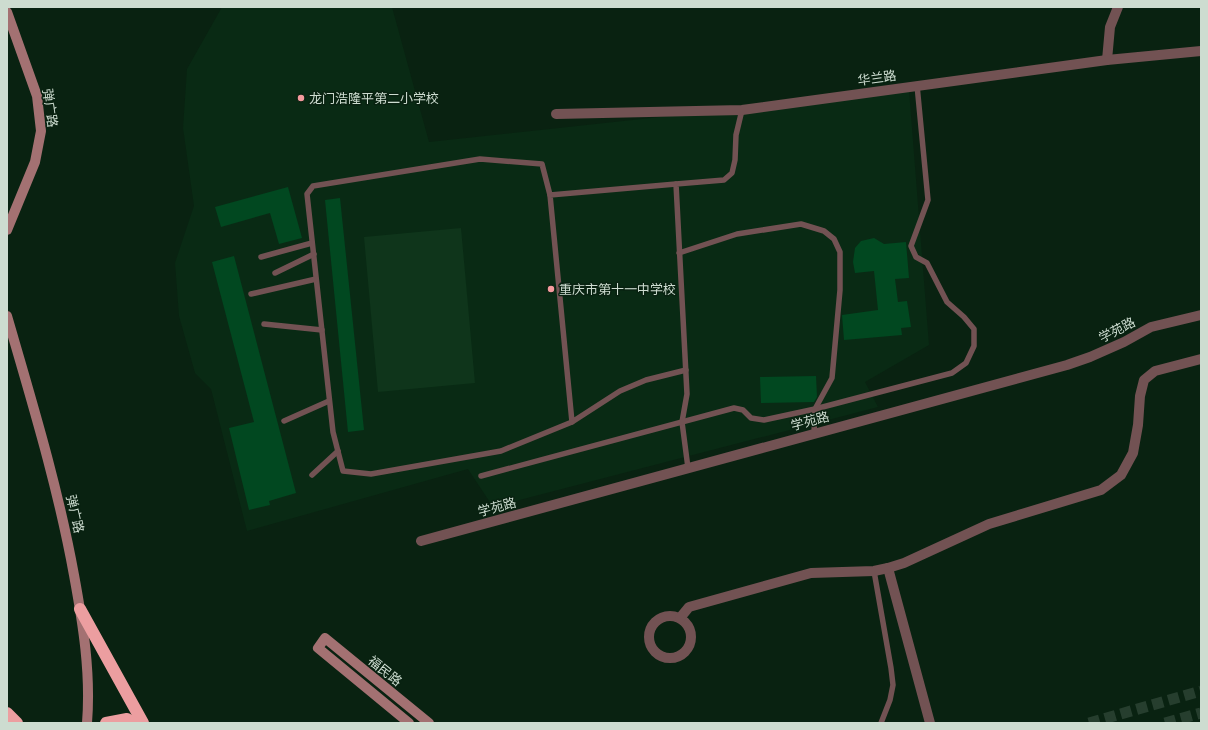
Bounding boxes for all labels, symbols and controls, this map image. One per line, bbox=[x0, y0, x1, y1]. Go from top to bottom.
street label: 华兰路 bbox=[857, 68, 897, 88]
street label: 弹广路 bbox=[40, 88, 60, 128]
place label: 龙门浩隆平第二小学校 bbox=[309, 91, 439, 106]
marker: 龙门浩隆平第二小学校 bbox=[296, 93, 306, 103]
place label: 重庆市第十一中学校 bbox=[559, 282, 676, 297]
marker: 重庆市第十一中学校 bbox=[546, 284, 556, 294]
street label: 学苑路 bbox=[1096, 314, 1138, 346]
street label: 学苑路 bbox=[789, 409, 831, 433]
street label: 弹广路 bbox=[63, 493, 87, 535]
street label: 学苑路 bbox=[476, 495, 518, 519]
street label: 福民路 bbox=[365, 653, 405, 689]

